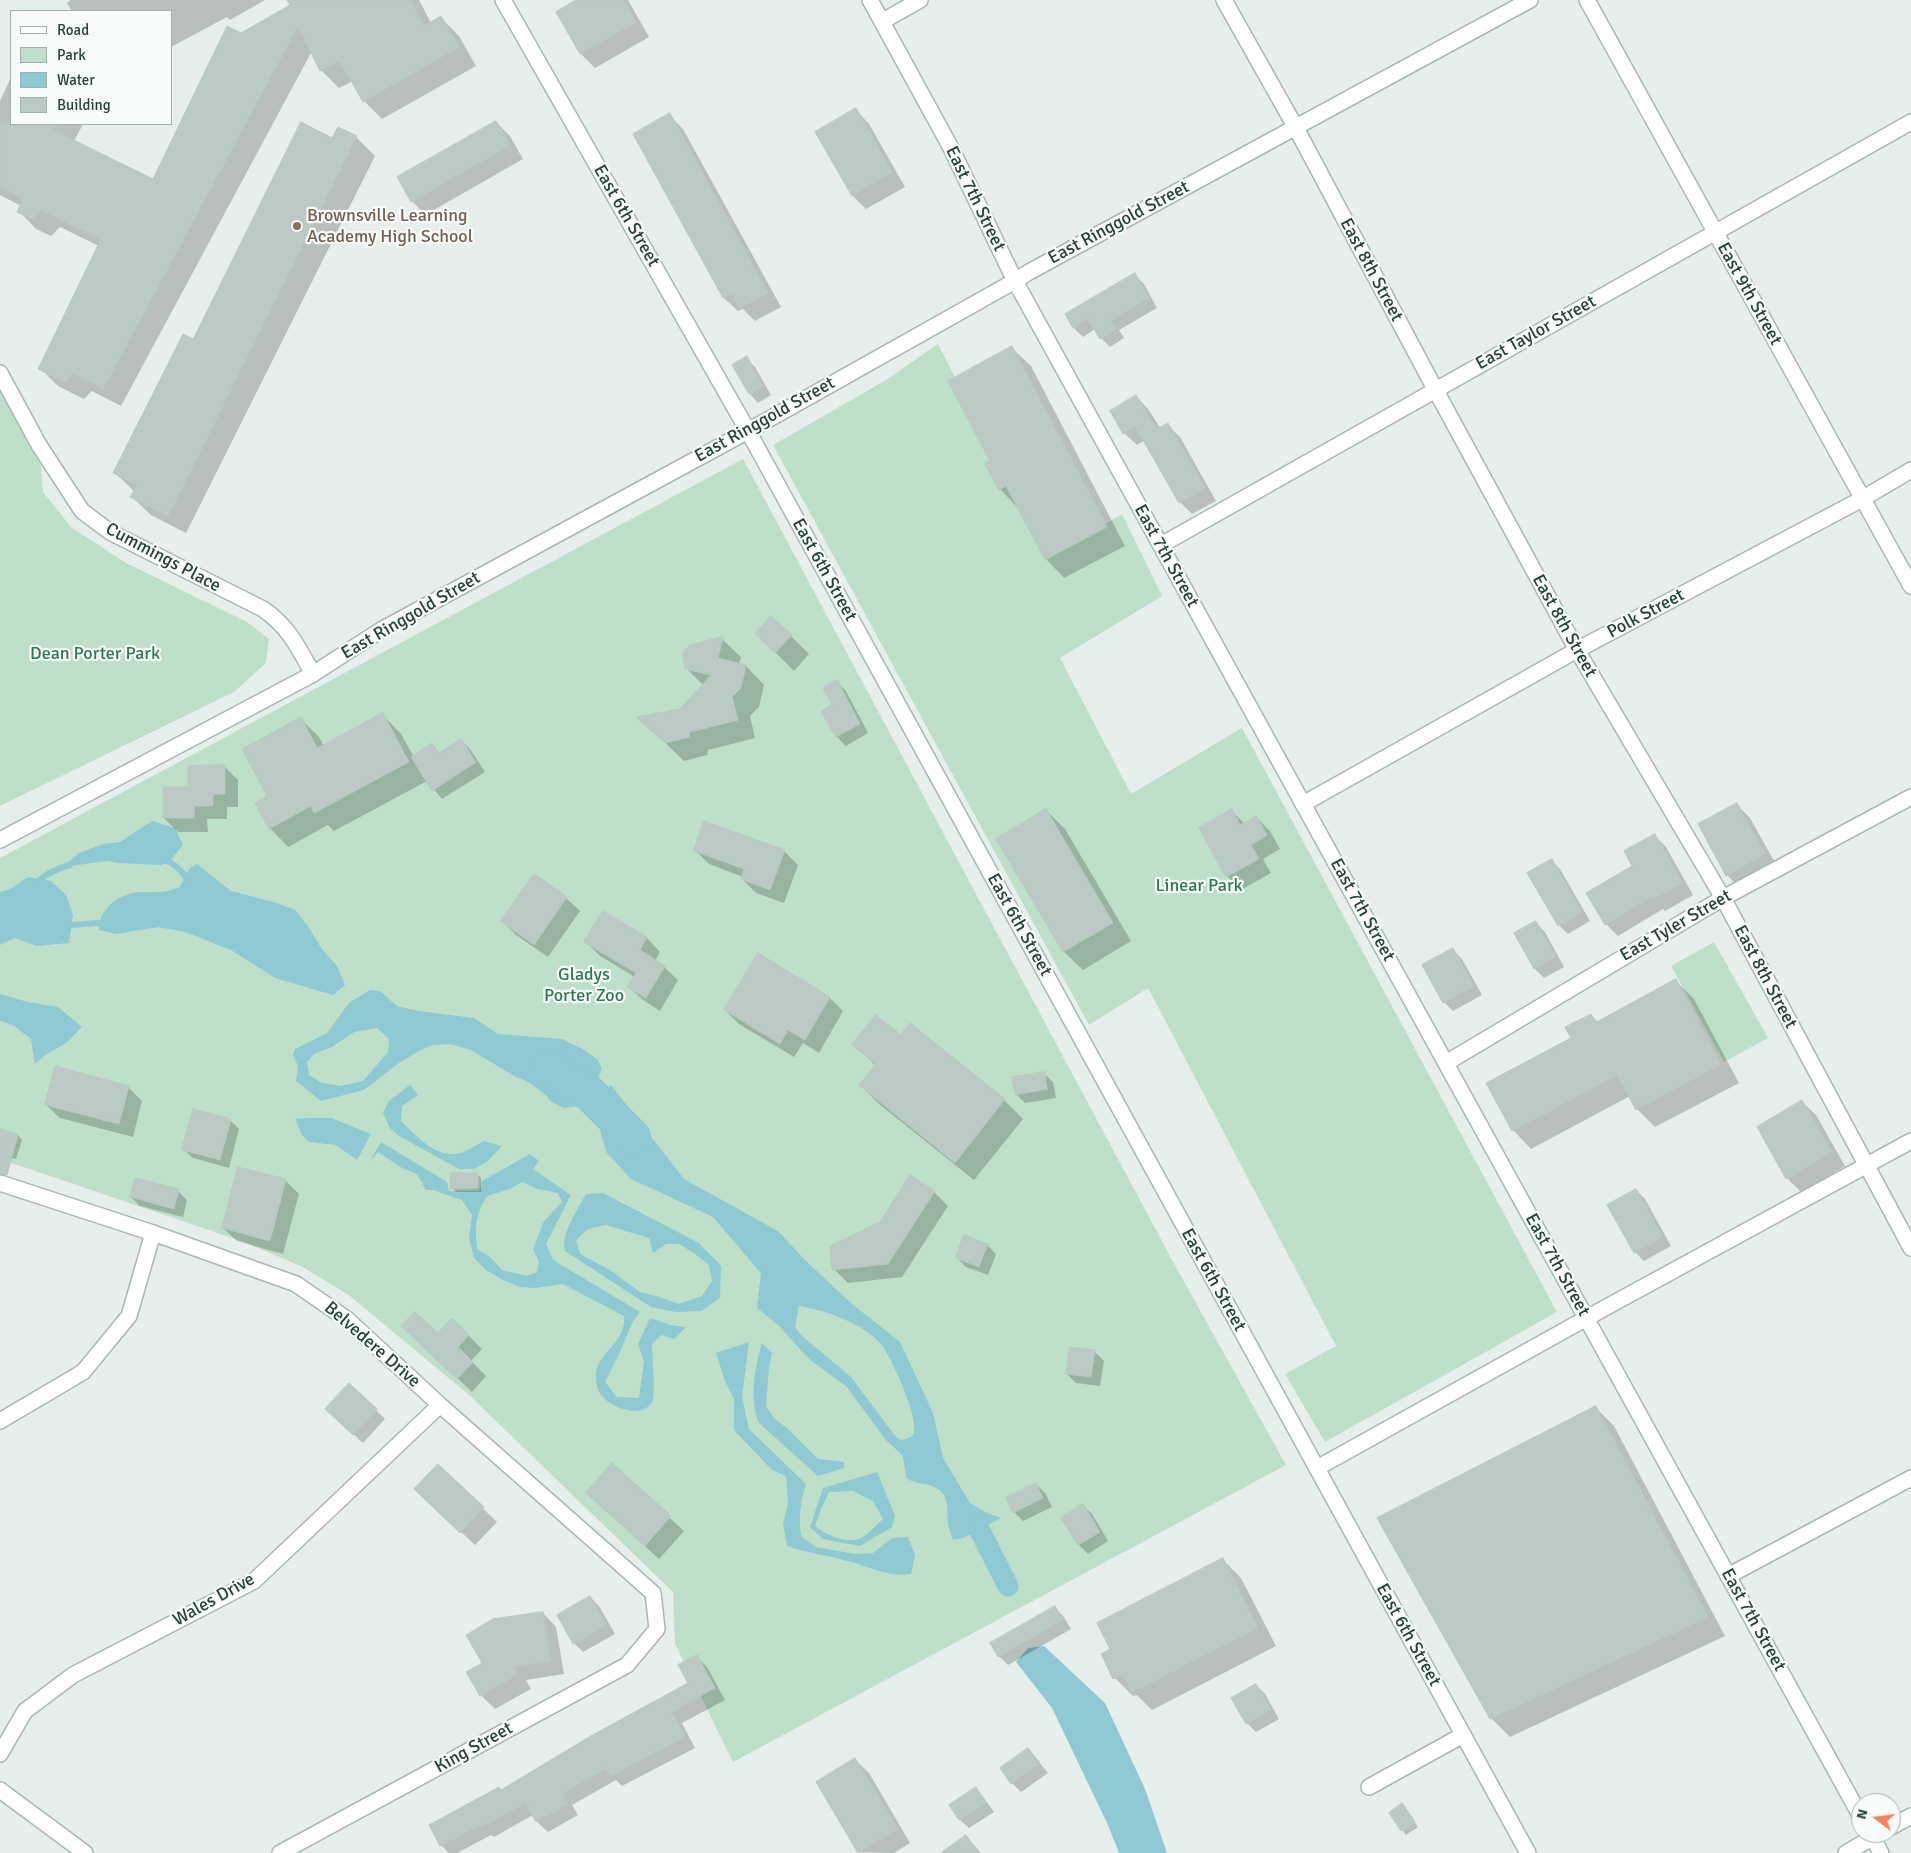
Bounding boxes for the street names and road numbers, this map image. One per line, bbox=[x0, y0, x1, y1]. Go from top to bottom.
street label: East 7th Street bbox=[940, 143, 1010, 255]
street label: East 6th Street bbox=[588, 161, 664, 271]
street label: East Ringgold Street bbox=[1045, 177, 1193, 269]
street label: East 8th Street bbox=[1335, 215, 1407, 325]
street label: East 9th Street bbox=[1712, 239, 1786, 349]
street label: East Taylor Street bbox=[1472, 291, 1600, 375]
street label: East Ringgold Street bbox=[691, 373, 839, 467]
street label: East 7th Street bbox=[1129, 501, 1203, 611]
street label: East 6th Street bbox=[787, 515, 861, 625]
street label: Cummings Place bbox=[102, 519, 224, 597]
street label: East Ringgold Street bbox=[338, 567, 484, 665]
street label: East 8th Street bbox=[1527, 571, 1601, 681]
street label: Polk Street bbox=[1604, 585, 1688, 643]
street label: East 7th Street bbox=[1325, 855, 1399, 965]
street label: East 6th Street bbox=[982, 870, 1056, 980]
street label: East Tyler Street bbox=[1617, 885, 1735, 967]
street label: East 8th Street bbox=[1729, 922, 1801, 1032]
street label: East 7th Street bbox=[1520, 1210, 1594, 1320]
street label: East 6th Street bbox=[1176, 1225, 1250, 1335]
street label: Belvedere Drive bbox=[320, 1297, 424, 1393]
street label: East 7th Street bbox=[1716, 1565, 1790, 1675]
street label: Wales Drive bbox=[169, 1569, 259, 1631]
street label: East 6th Street bbox=[1371, 1580, 1445, 1690]
street label: King Street bbox=[431, 1718, 517, 1778]

